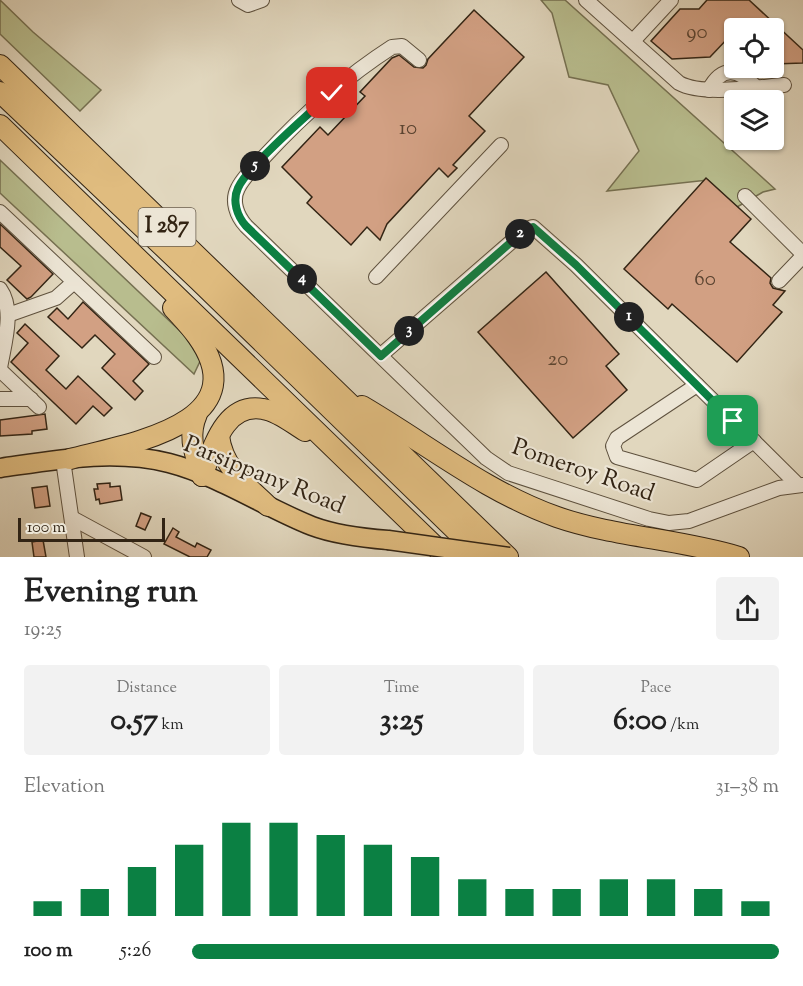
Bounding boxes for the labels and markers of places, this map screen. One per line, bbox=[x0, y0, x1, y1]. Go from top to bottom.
pin bbox=[306, 67, 357, 118]
pin: 5 bbox=[240, 151, 270, 181]
pin: 2 bbox=[505, 219, 535, 249]
pin: 4 bbox=[287, 264, 317, 294]
pin: 1 bbox=[614, 302, 644, 332]
pin: 3 bbox=[394, 316, 424, 346]
pin bbox=[707, 395, 758, 446]

